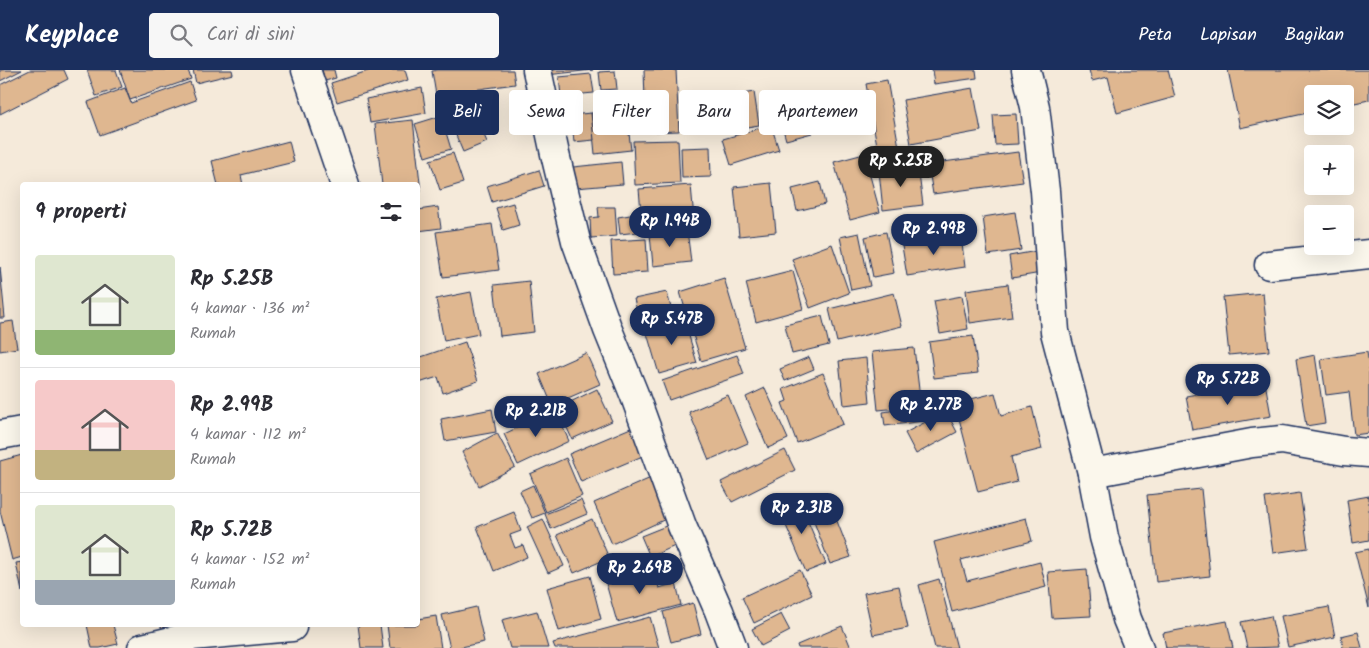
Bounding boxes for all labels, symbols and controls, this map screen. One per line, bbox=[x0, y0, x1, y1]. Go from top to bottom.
search box bbox=[149, 13, 499, 58]
text: Keyplace bbox=[25, 16, 119, 55]
text: Cari di sini bbox=[207, 20, 294, 50]
icon: search bbox=[167, 21, 195, 49]
text: Peta bbox=[1139, 21, 1172, 50]
text: Lapisan bbox=[1200, 21, 1257, 50]
text: Bagikan bbox=[1285, 21, 1344, 50]
map controls bbox=[1304, 85, 1354, 255]
button: layers bbox=[1304, 85, 1354, 135]
chip: Beli bbox=[435, 90, 499, 135]
chip: Sewa bbox=[509, 90, 583, 135]
chip: Filter bbox=[593, 90, 669, 135]
chip: Baru bbox=[679, 90, 749, 135]
chip: Apartemen bbox=[759, 90, 876, 135]
button: + bbox=[1304, 145, 1354, 195]
pin: Rp 5.25B bbox=[849, 146, 953, 188]
text: Rp 5.25B bbox=[869, 149, 933, 174]
text: 9 properti bbox=[35, 196, 126, 229]
icon: filters bbox=[377, 198, 405, 226]
button: − bbox=[1304, 205, 1354, 255]
pin: Rp 1.94B bbox=[618, 206, 722, 248]
text: Rp 1.94B bbox=[640, 209, 700, 234]
pin: Rp 2.99B bbox=[882, 214, 986, 256]
text: Rp 2.99B bbox=[902, 217, 966, 242]
text: Rp 5.25B bbox=[190, 263, 274, 296]
icon: home bbox=[75, 275, 135, 335]
text: 4 kamar · 136 m² bbox=[190, 296, 310, 321]
pin: Rp 5.47B bbox=[620, 304, 724, 346]
text: Rp 5.47B bbox=[641, 307, 703, 332]
text: Rumah bbox=[190, 321, 236, 346]
pin: Rp 5.72B bbox=[1176, 364, 1280, 406]
text: Rp 5.72B bbox=[1196, 367, 1260, 392]
text: Rp 2.99B bbox=[190, 389, 274, 422]
pin: Rp 2.77B bbox=[879, 390, 983, 432]
text: Rp 2.77B bbox=[900, 393, 962, 418]
pin: Rp 2.21B bbox=[484, 396, 588, 438]
text: Rp 2.21B bbox=[505, 399, 567, 424]
icon: home bbox=[75, 400, 135, 460]
text: 4 kamar · 112 m² bbox=[190, 422, 306, 447]
text: Rumah bbox=[190, 447, 236, 472]
pin: Rp 2.31B bbox=[750, 492, 854, 535]
text: Rp 2.31B bbox=[771, 496, 833, 521]
text: Rp 5.72B bbox=[190, 514, 273, 547]
icon: home bbox=[75, 525, 135, 585]
text: 4 kamar · 152 m² bbox=[190, 547, 309, 572]
pin: Rp 2.69B bbox=[588, 552, 692, 595]
text: Rp 2.69B bbox=[608, 556, 672, 581]
text: Rumah bbox=[190, 572, 236, 597]

